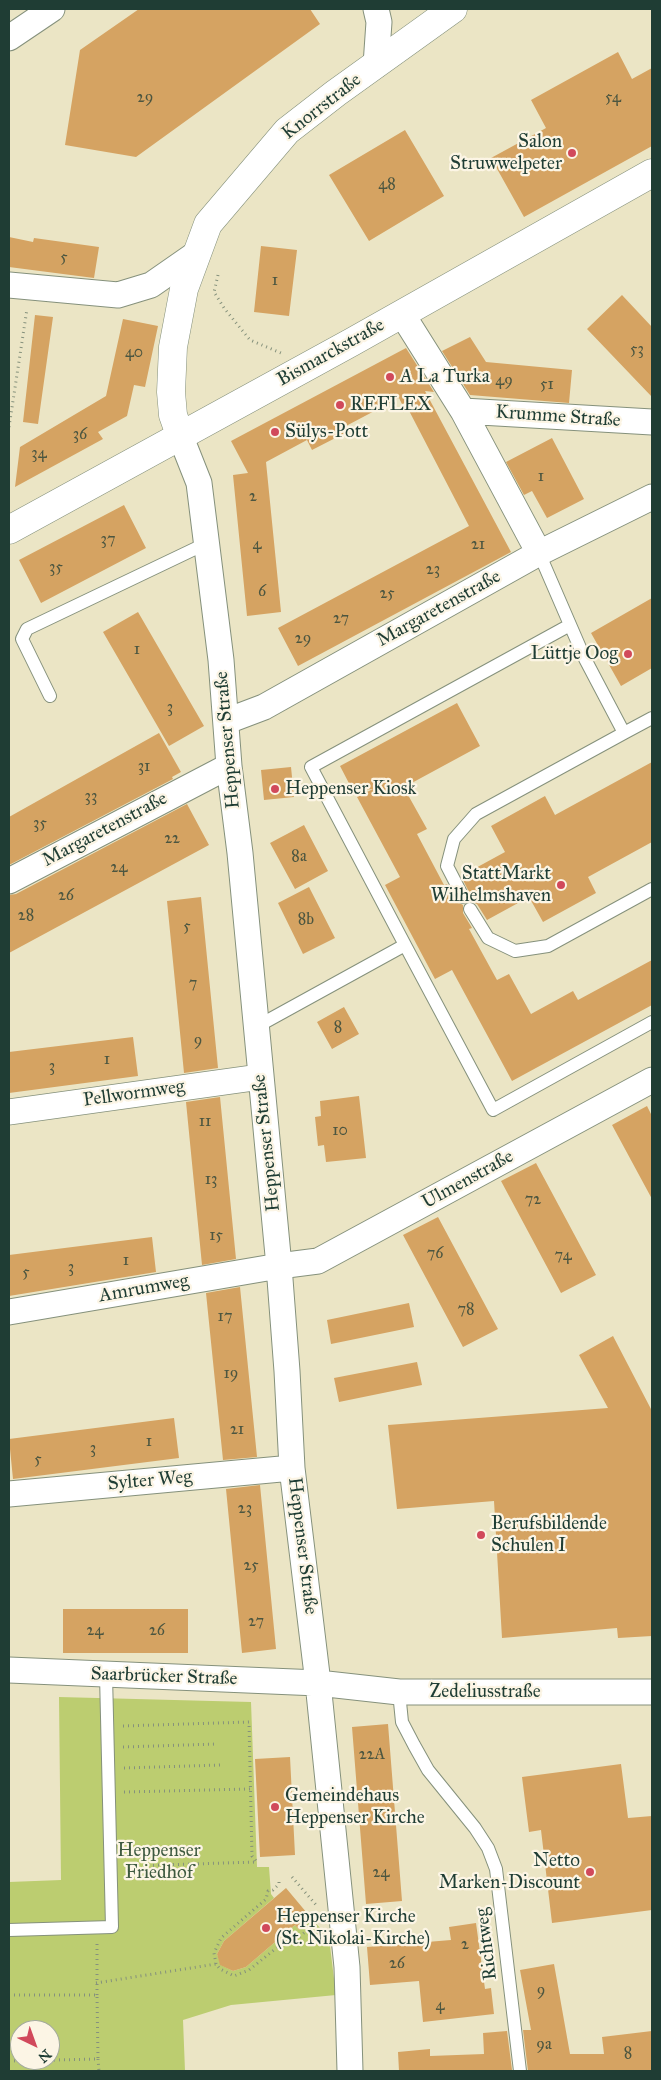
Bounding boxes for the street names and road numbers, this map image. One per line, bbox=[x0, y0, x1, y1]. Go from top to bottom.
street label: Knorrstraße bbox=[278, 69, 366, 145]
street label: Bismarckstraße bbox=[273, 314, 389, 392]
street label: Krumme Straße bbox=[495, 401, 621, 433]
street label: Margaretenstraße bbox=[373, 566, 505, 652]
street label: Heppenser Straße bbox=[211, 670, 245, 810]
street label: Margaretenstraße bbox=[39, 788, 171, 872]
street label: Heppenser Straße bbox=[248, 1073, 286, 1213]
street label: Pellwormweg bbox=[82, 1076, 186, 1112]
street label: Ulmenstraße bbox=[418, 1146, 518, 1214]
street label: Amrumweg bbox=[97, 1270, 191, 1308]
street label: Sylter Weg bbox=[107, 1466, 193, 1496]
street label: Heppenser Straße bbox=[282, 1476, 322, 1616]
street label: Saarbrücker Straße bbox=[90, 1663, 238, 1691]
street label: Zedeliusstraße bbox=[429, 1681, 541, 1703]
street label: Richtweg bbox=[471, 1906, 503, 1982]

